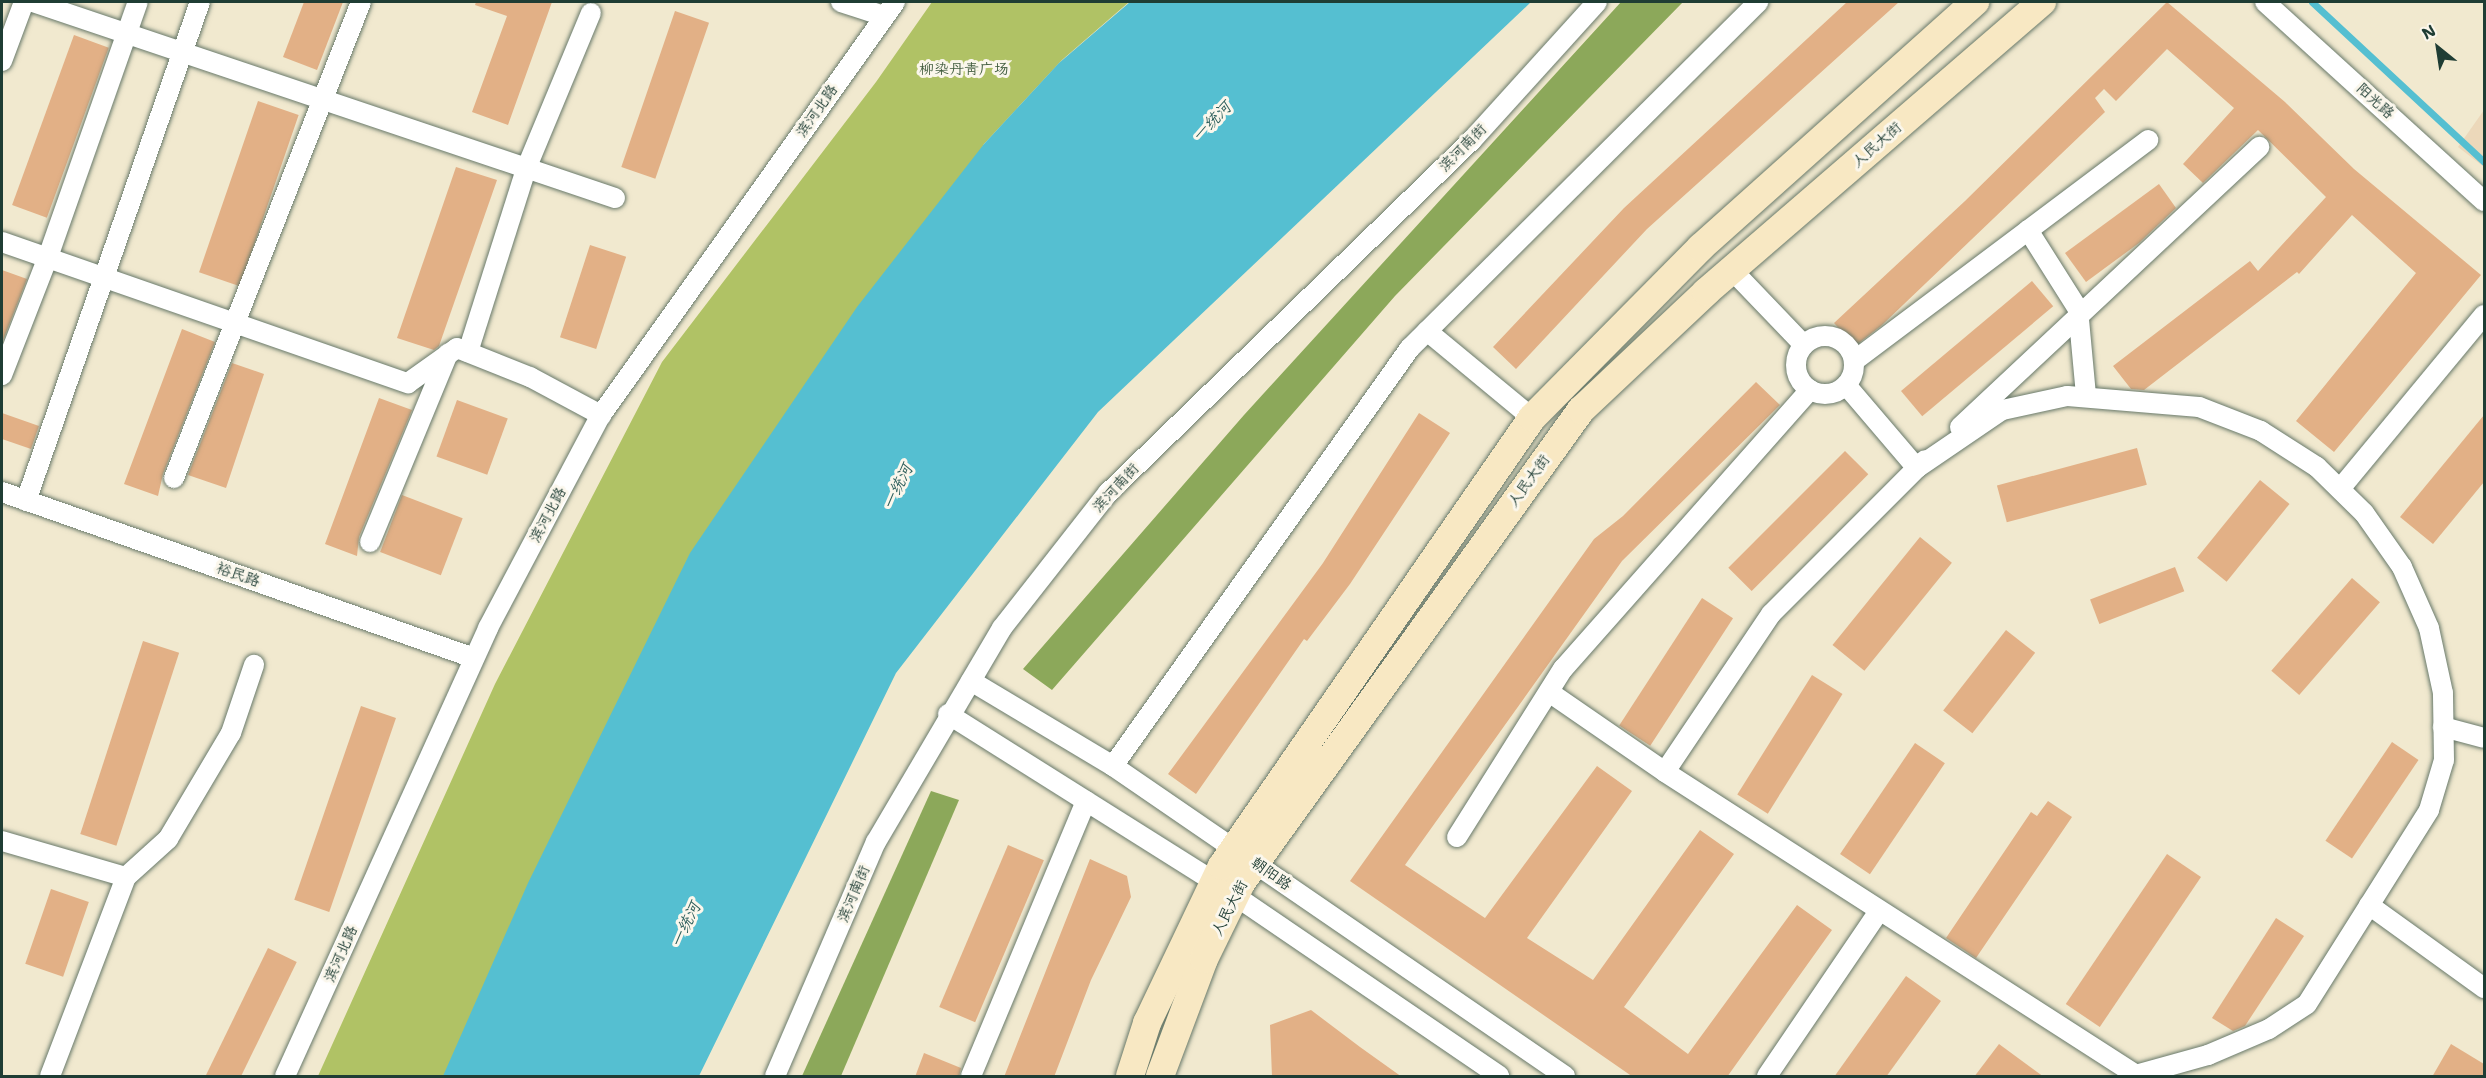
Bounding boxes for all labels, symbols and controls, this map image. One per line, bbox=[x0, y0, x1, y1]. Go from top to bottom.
north arrow bbox=[2408, 18, 2468, 78]
text: N bbox=[2418, 20, 2439, 44]
park label: 柳染丹青广场 bbox=[919, 61, 1009, 79]
street label: 阳光路 bbox=[2352, 79, 2398, 123]
street label: 滨河北路 bbox=[792, 81, 842, 141]
water label: 一统河 bbox=[1188, 98, 1236, 146]
street label: 人民大街 bbox=[1848, 119, 1906, 171]
street label: 滨河南街 bbox=[1435, 120, 1491, 176]
street label: 人民大街 bbox=[1504, 451, 1554, 511]
street label: 滨河南街 bbox=[1089, 460, 1143, 516]
water label: 一统河 bbox=[879, 461, 917, 513]
street label: 滨河北路 bbox=[526, 484, 570, 546]
street label: 裕民路 bbox=[214, 559, 262, 591]
street label: 朝阳路 bbox=[1247, 854, 1295, 894]
street label: 滨河南街 bbox=[834, 863, 874, 925]
street label: 人民大街 bbox=[1208, 877, 1252, 939]
water label: 一统河 bbox=[667, 899, 705, 951]
street label: 滨河北路 bbox=[321, 923, 361, 985]

